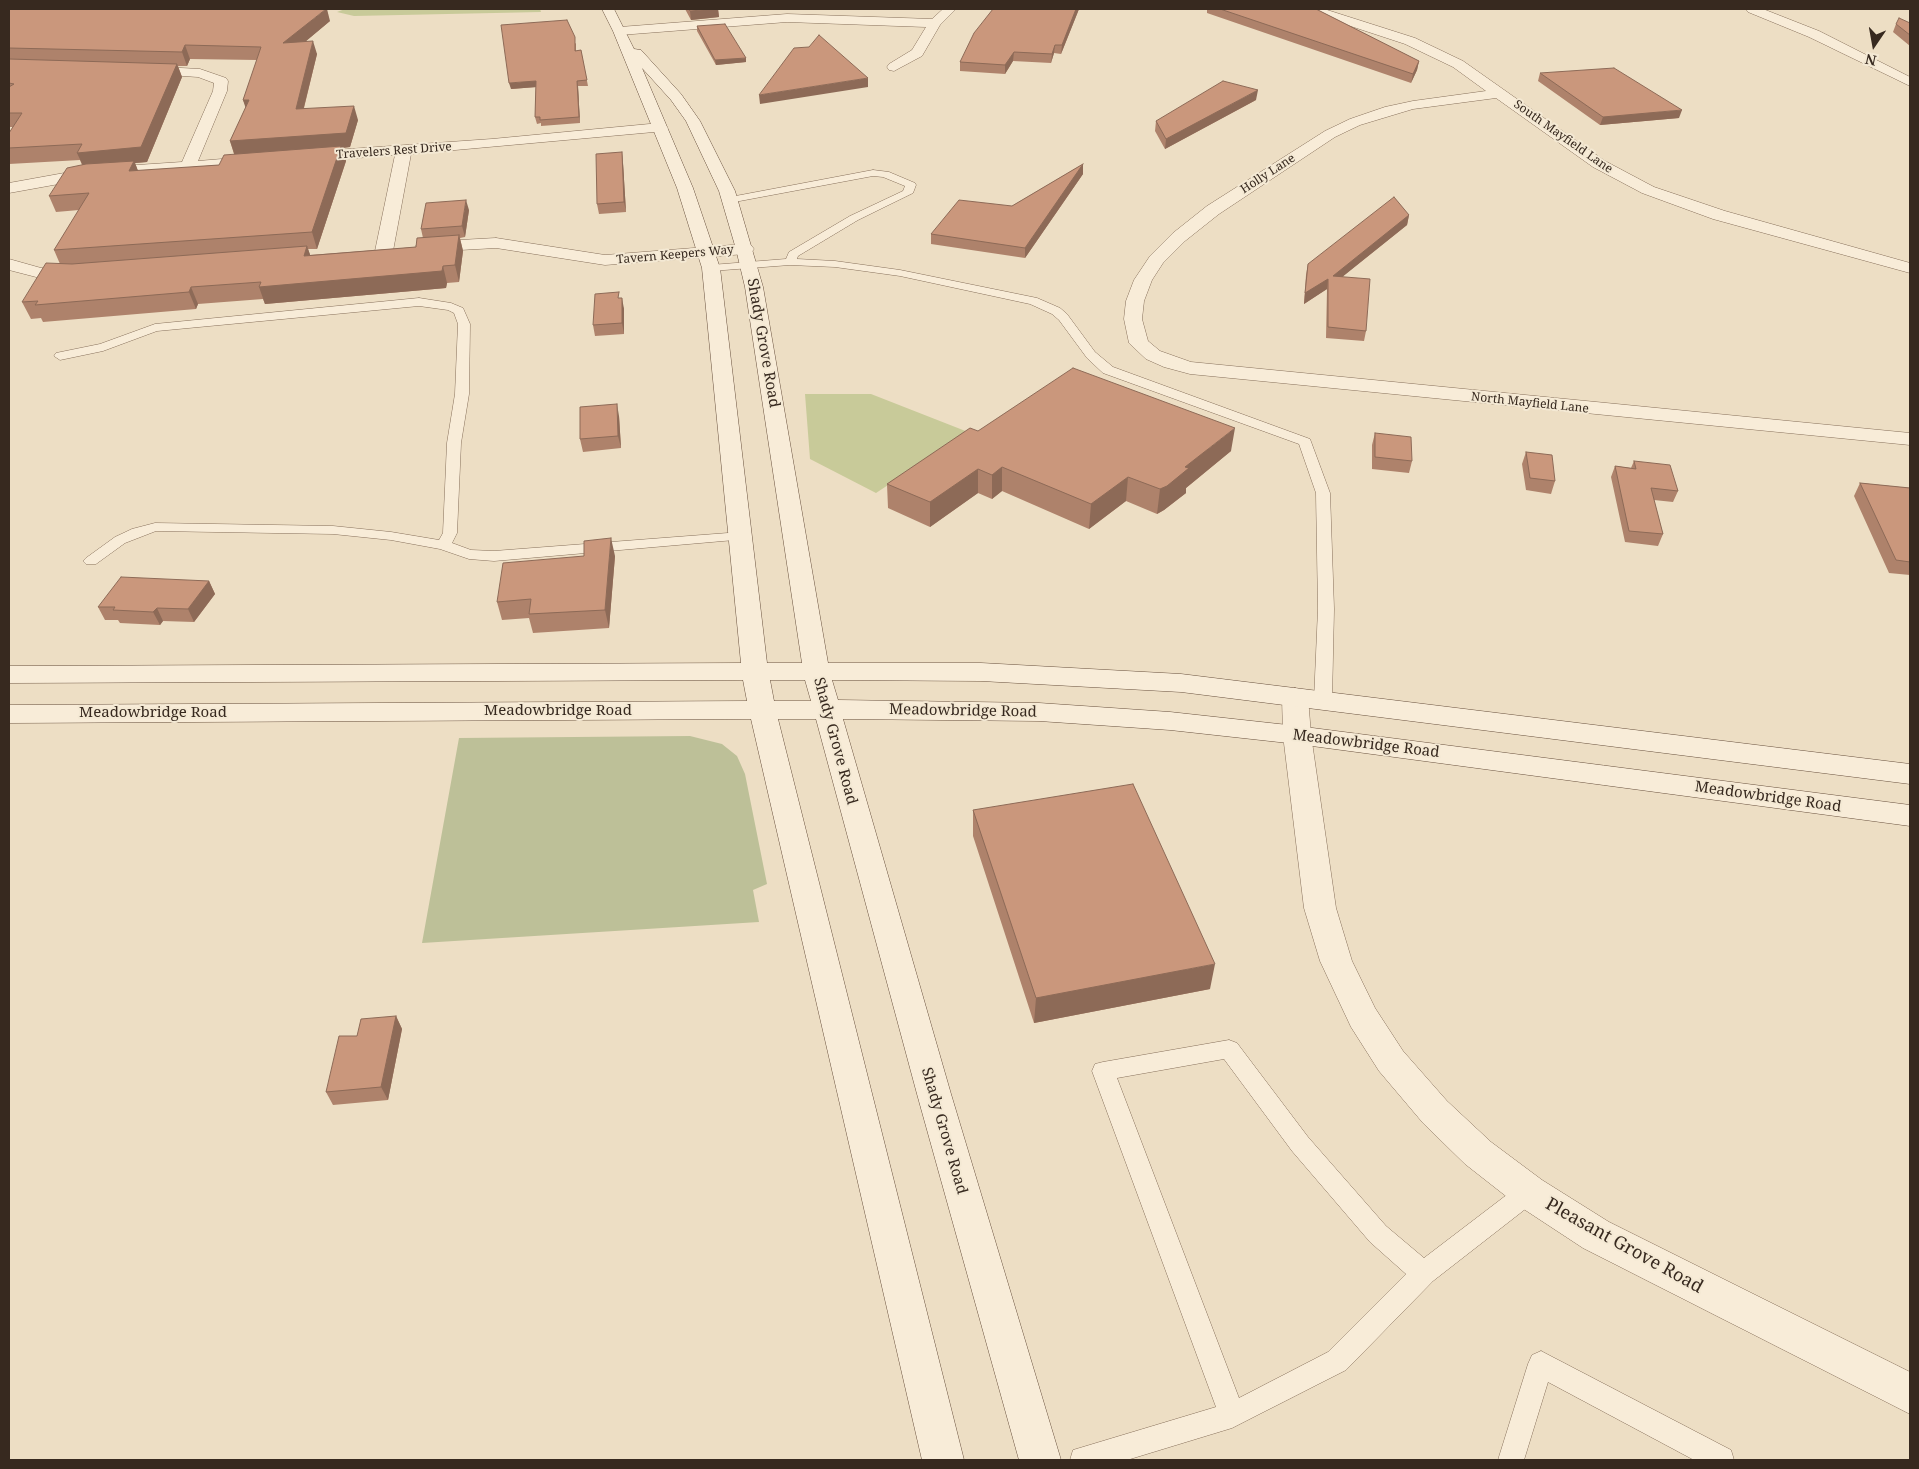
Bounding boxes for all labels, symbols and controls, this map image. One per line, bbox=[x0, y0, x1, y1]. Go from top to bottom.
north arrow bbox=[1849, 20, 1899, 70]
text: N bbox=[1863, 50, 1878, 71]
street label: South Mayfield Lane bbox=[1511, 97, 1615, 177]
street label: Travelers Rest Drive bbox=[336, 140, 452, 162]
street label: Holly Lane bbox=[1238, 151, 1298, 197]
street label: Tavern Keepers Way bbox=[616, 243, 734, 267]
street label: Shady Grove Road bbox=[743, 277, 783, 409]
street label: North Mayfield Lane bbox=[1470, 390, 1590, 416]
street label: Shady Grove Road bbox=[809, 675, 861, 807]
street label: Meadowbridge Road bbox=[889, 701, 1037, 721]
street label: Meadowbridge Road bbox=[484, 702, 632, 720]
street label: Meadowbridge Road bbox=[79, 704, 227, 722]
street label: Meadowbridge Road bbox=[1292, 726, 1440, 762]
street label: Meadowbridge Road bbox=[1694, 778, 1842, 816]
street label: Shady Grove Road bbox=[917, 1066, 971, 1196]
street label: Pleasant Grove Road bbox=[1541, 1194, 1707, 1298]

